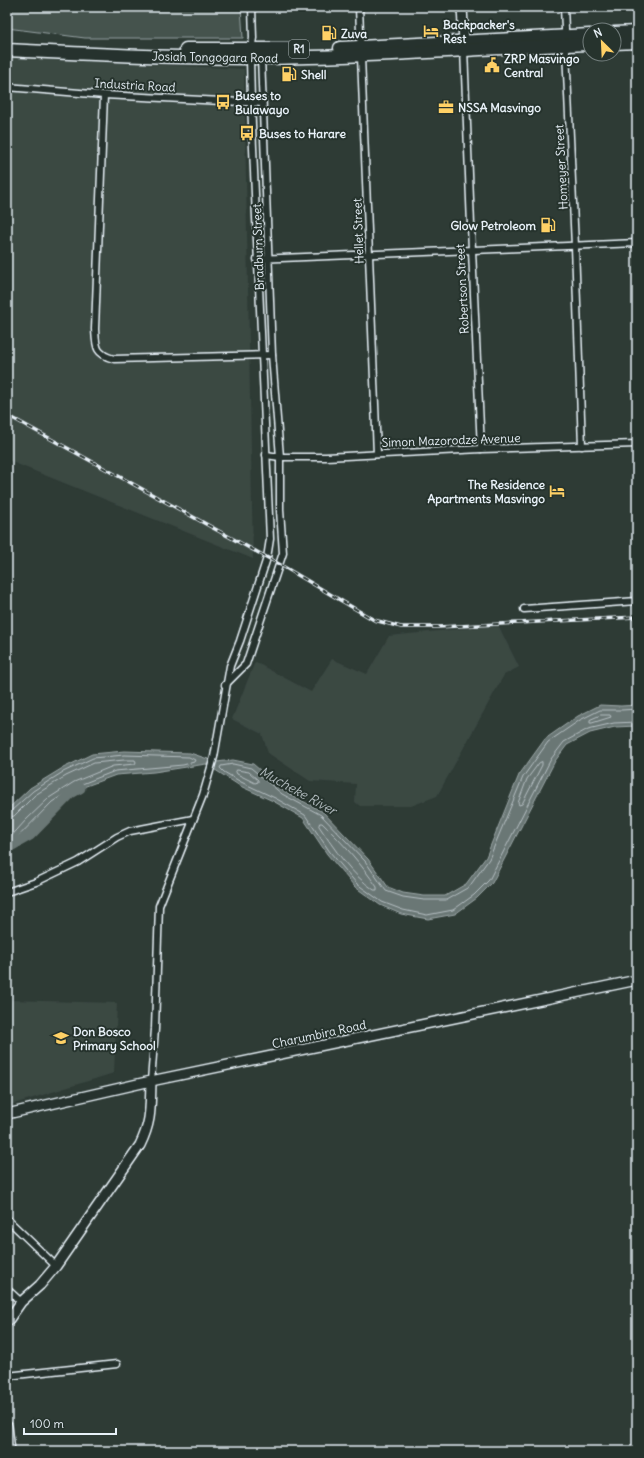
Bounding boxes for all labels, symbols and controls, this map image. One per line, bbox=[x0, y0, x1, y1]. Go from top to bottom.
place label: Backpacker's Rest bbox=[443, 17, 515, 46]
hotel icon: Backpacker's Rest bbox=[422, 22, 440, 40]
north arrow bbox=[582, 22, 622, 62]
fuel station icon: Zuva bbox=[320, 24, 338, 42]
text: N bbox=[592, 25, 604, 41]
place label: Zuva bbox=[341, 26, 367, 41]
road number: R1 bbox=[289, 40, 309, 58]
street label: Josiah Tongogara Road bbox=[152, 48, 278, 66]
place label: ZRP Masvingo Central bbox=[504, 51, 580, 80]
public building icon: ZRP Masvingo Central bbox=[483, 56, 501, 74]
fuel station icon: Shell bbox=[280, 65, 298, 83]
place label: Shell bbox=[301, 67, 327, 82]
street label: Industria Road bbox=[94, 75, 176, 95]
place label: Buses to Bulawayo bbox=[235, 88, 289, 118]
bus stop icon: Buses to Bulawayo bbox=[214, 93, 232, 111]
office icon: NSSA Masvingo bbox=[437, 98, 455, 116]
place label: NSSA Masvingo bbox=[458, 100, 541, 116]
bus stop icon: Buses to Harare bbox=[238, 124, 256, 142]
street label: Homeyer Street bbox=[551, 124, 571, 210]
place label: Buses to Harare bbox=[259, 126, 346, 141]
street label: Hellet Street bbox=[349, 198, 367, 264]
street label: Bradburn Street bbox=[249, 203, 267, 291]
fuel station icon: Glow Petroleom bbox=[539, 216, 557, 234]
place label: Glow Petroleom bbox=[450, 218, 536, 233]
street label: Robertson Street bbox=[452, 243, 472, 335]
street label: Simon Mazorodze Avenue bbox=[381, 430, 521, 450]
place label: The Residence Apartments Masvingo bbox=[428, 477, 546, 507]
hotel icon: The Residence Apartments Masvingo bbox=[548, 482, 566, 500]
water label: Mucheke River bbox=[256, 763, 341, 820]
street label: Charumbira Road bbox=[270, 1017, 368, 1051]
place label: Don Bosco Primary School bbox=[73, 1024, 156, 1054]
school or university icon: Don Bosco Primary School bbox=[52, 1029, 70, 1047]
scale bar bbox=[24, 1410, 116, 1436]
text: 100 m bbox=[30, 1416, 64, 1431]

